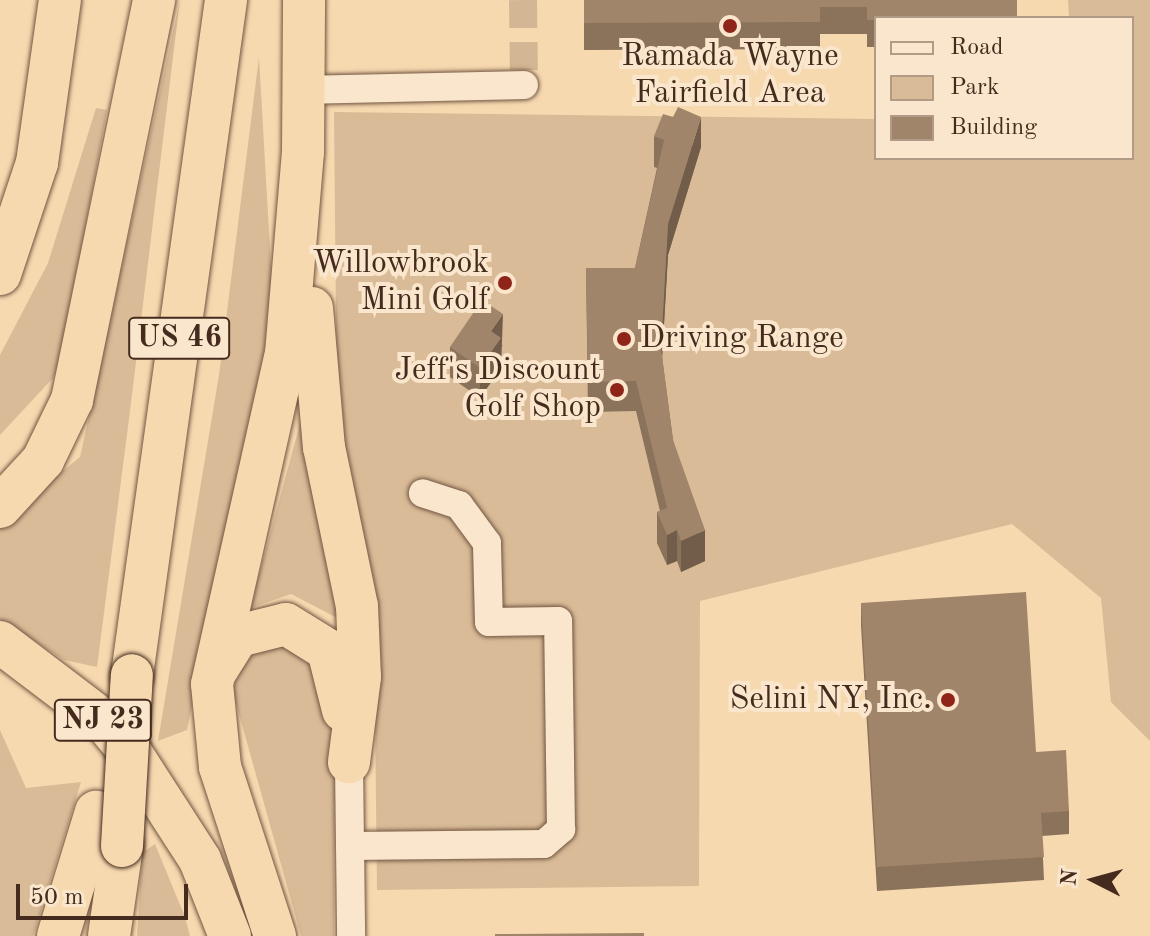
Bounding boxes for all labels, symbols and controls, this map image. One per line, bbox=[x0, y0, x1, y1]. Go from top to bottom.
legend bbox=[874, 16, 1134, 160]
marker: Ramada Wayne Fairfield Area bbox=[721, 17, 739, 35]
text: Road bbox=[950, 36, 1003, 60]
place label: Ramada Wayne Fairfield Area bbox=[621, 39, 839, 114]
text: Park bbox=[950, 76, 999, 100]
text: Building bbox=[950, 116, 1037, 140]
place label: Willowbrook Mini Golf bbox=[312, 246, 489, 321]
marker: Willowbrook Mini Golf bbox=[496, 274, 514, 292]
road number: US 46 bbox=[127, 312, 231, 364]
place label: Driving Range bbox=[640, 320, 844, 358]
marker: Driving Range bbox=[615, 330, 633, 348]
place label: Jeff's Discount Golf Shop bbox=[394, 353, 601, 428]
marker: Jeff's Discount Golf Shop bbox=[608, 381, 626, 399]
place label: Selini NY, Inc. bbox=[729, 681, 932, 719]
marker: Selini NY, Inc. bbox=[939, 691, 957, 709]
road number: NJ 23 bbox=[53, 694, 153, 746]
north arrow bbox=[1054, 840, 1134, 920]
scale bar bbox=[20, 868, 192, 918]
text: N bbox=[1058, 868, 1082, 887]
text: 50 m bbox=[30, 886, 84, 910]

